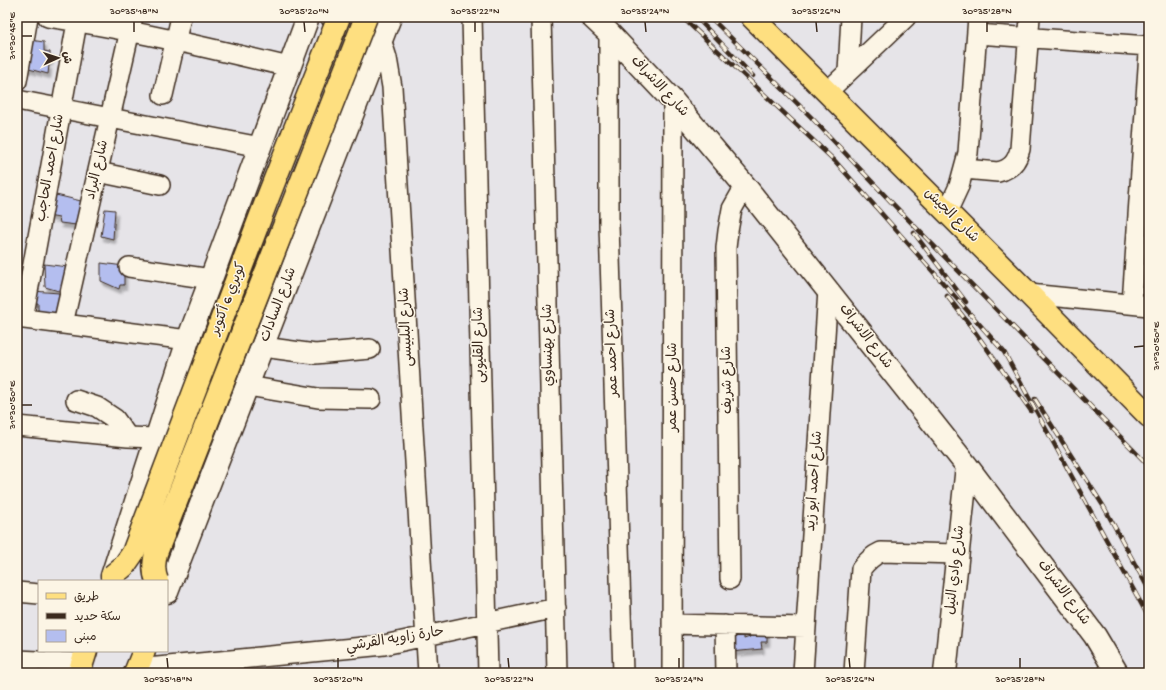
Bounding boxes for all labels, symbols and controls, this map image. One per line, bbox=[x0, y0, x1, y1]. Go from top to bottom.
text: 30°35'18"N bbox=[109, 6, 159, 18]
text: 30°35'20"N bbox=[278, 6, 329, 18]
text: 30°35'22"N bbox=[450, 6, 500, 18]
text: 30°35'24"N bbox=[620, 6, 670, 18]
text: 30°35'26"N bbox=[790, 6, 841, 18]
text: 30°35'28"N bbox=[961, 6, 1012, 18]
text: 31°30'45"E bbox=[7, 11, 19, 61]
north arrow bbox=[38, 38, 78, 78]
text: ش bbox=[60, 51, 72, 64]
street label: شارع الاشراف bbox=[626, 53, 692, 121]
street label: شارع احمد الحاجب bbox=[33, 113, 69, 223]
street label: شارع البراد bbox=[83, 139, 113, 201]
street label: شارع الجيش bbox=[920, 185, 982, 247]
street label: كوبري 6 أكتوبر bbox=[205, 260, 251, 339]
street label: شارع السادات bbox=[257, 265, 301, 345]
street label: شارع البلبيسى bbox=[396, 287, 418, 367]
street label: شارع الاشراف bbox=[835, 301, 895, 373]
street label: شارع بهنساوي bbox=[540, 304, 558, 386]
street label: شارع القليوبى bbox=[471, 307, 489, 383]
street label: شارع احمد عمر bbox=[603, 309, 623, 398]
text: 31°30'50"E bbox=[1151, 321, 1163, 371]
street label: شارع حسن عمر bbox=[665, 342, 682, 433]
street label: شارع شريف bbox=[719, 346, 737, 414]
text: 31°30'50"E bbox=[7, 380, 19, 430]
street label: شارع احمد ابو زيد bbox=[803, 430, 827, 532]
street label: شارع وادي النيل bbox=[943, 524, 969, 616]
street label: شارع الاشراف bbox=[1033, 557, 1093, 629]
legend bbox=[38, 580, 168, 652]
text: طريق bbox=[74, 591, 99, 605]
text: سكة حديد bbox=[74, 611, 121, 625]
street label: حارة زاويه القرشي bbox=[345, 624, 446, 658]
text: مبنى bbox=[74, 631, 97, 645]
text: 30°35'18"N bbox=[143, 674, 193, 686]
text: 30°35'20"N bbox=[312, 674, 363, 686]
text: 30°35'22"N bbox=[484, 674, 534, 686]
text: 30°35'24"N bbox=[654, 674, 704, 686]
text: 30°35'26"N bbox=[824, 674, 875, 686]
text: 30°35'28"N bbox=[994, 674, 1045, 686]

